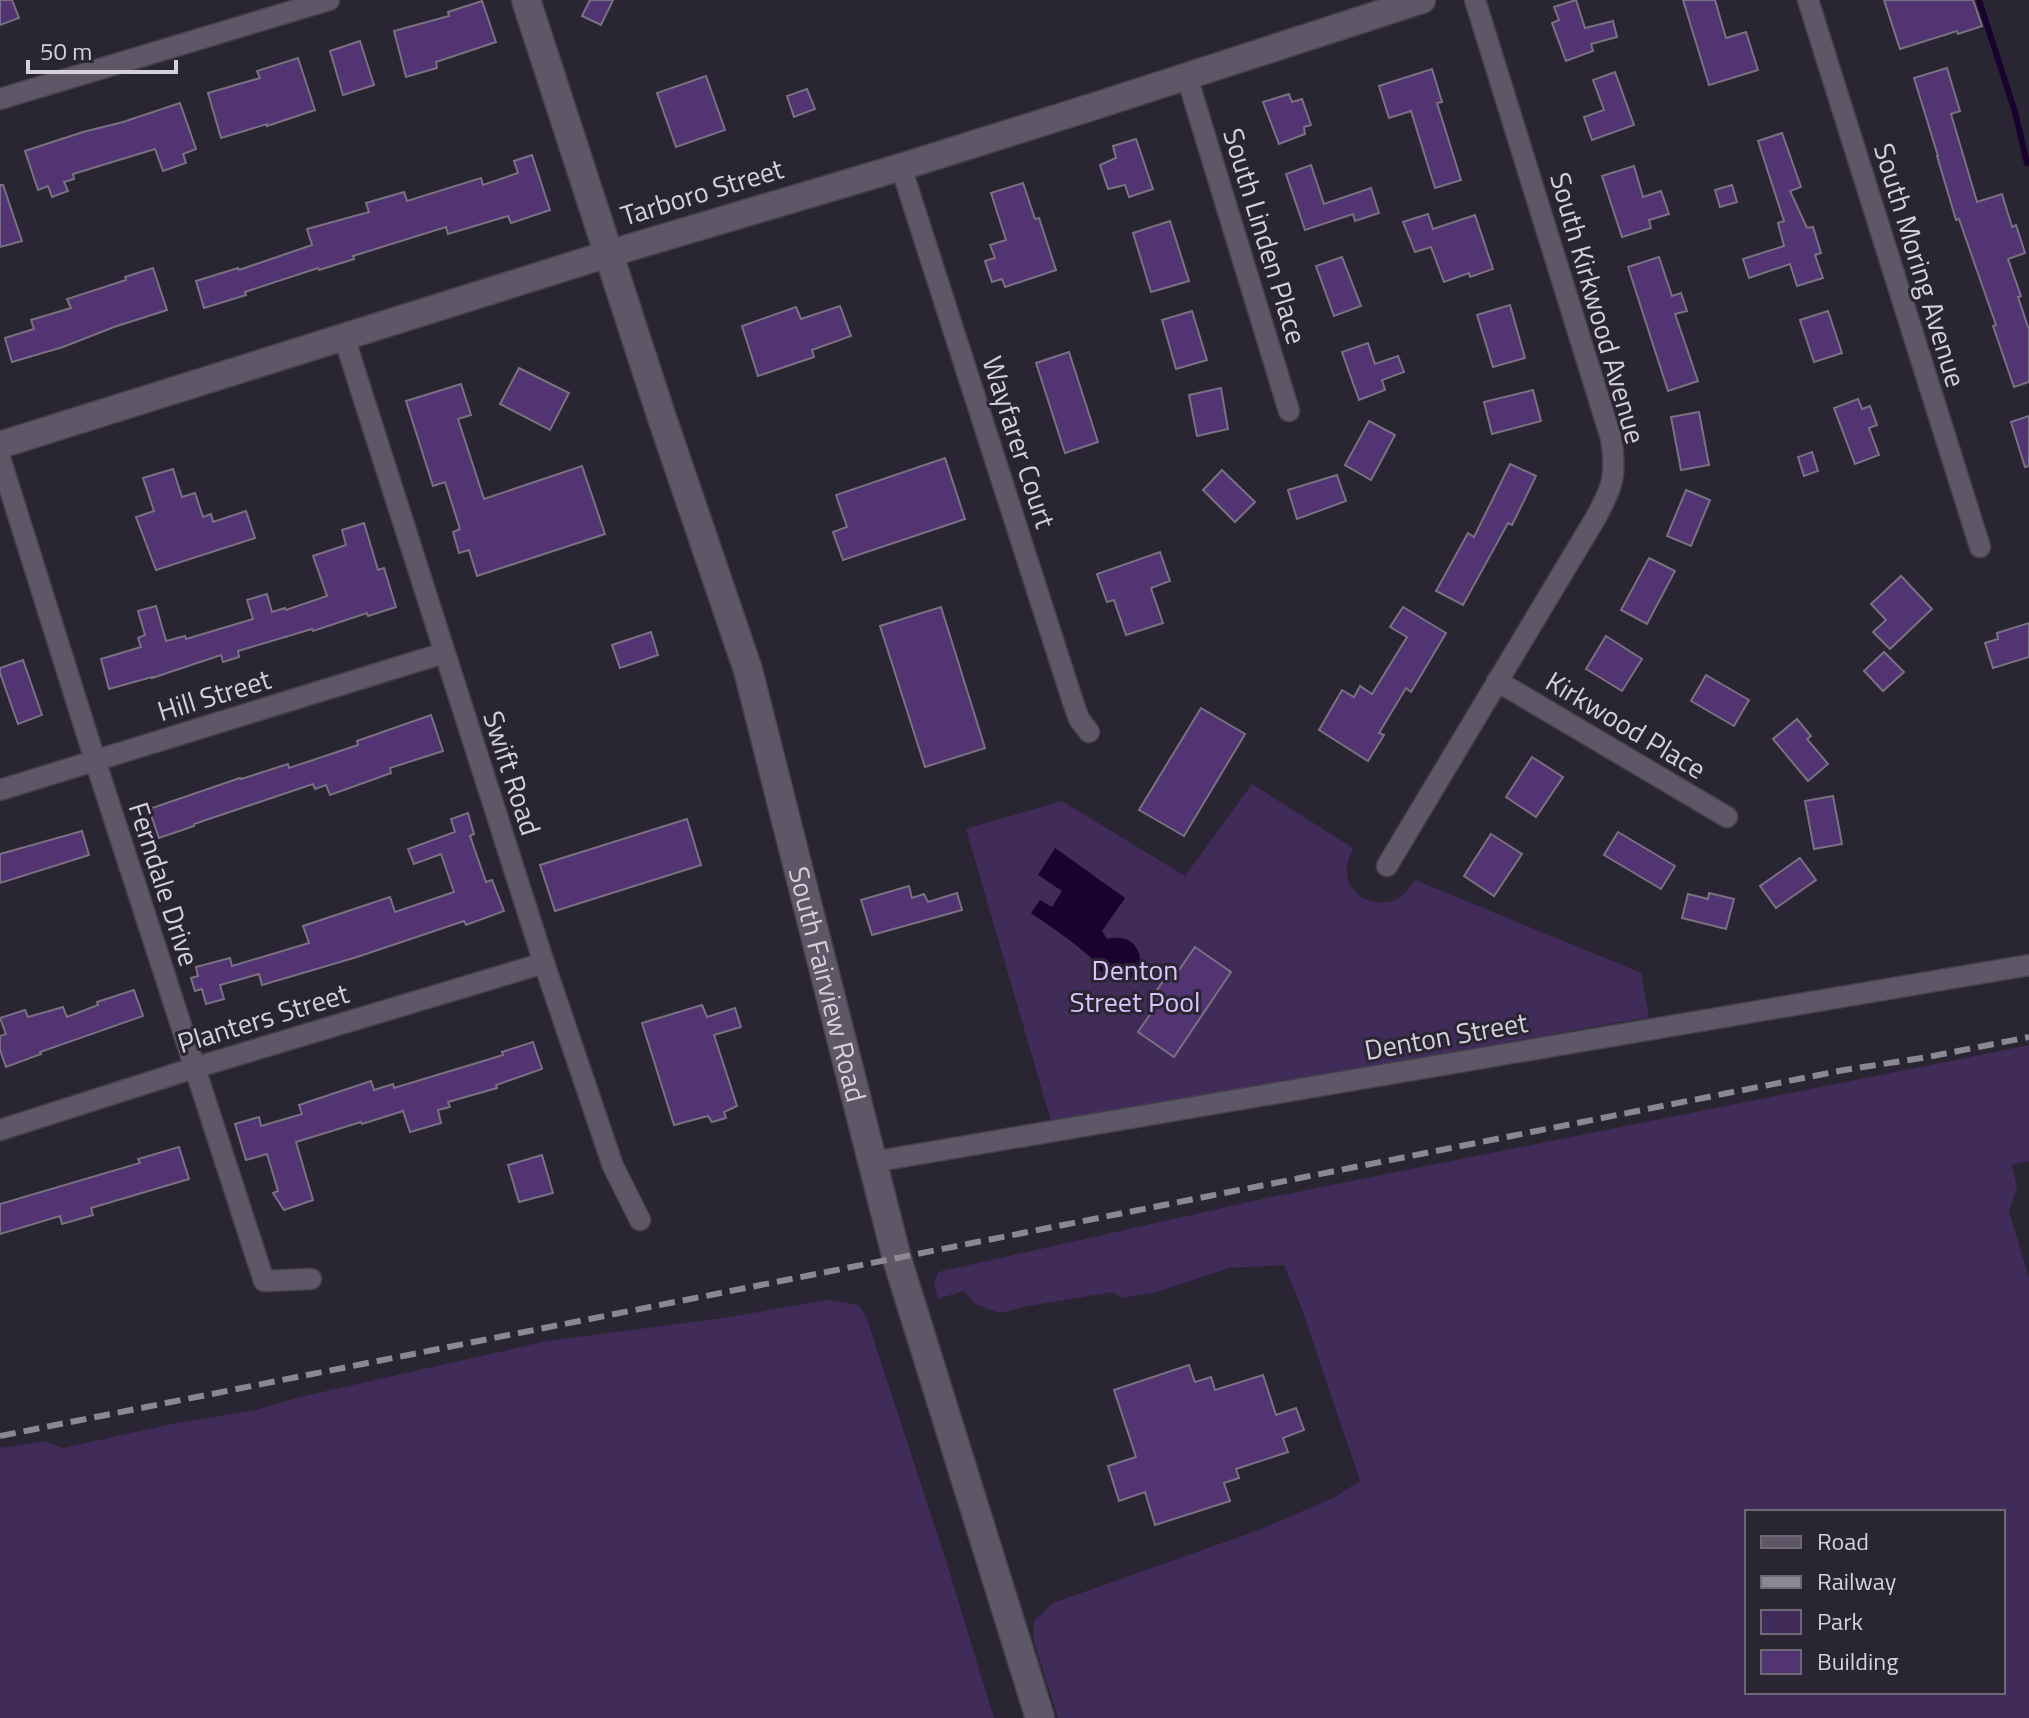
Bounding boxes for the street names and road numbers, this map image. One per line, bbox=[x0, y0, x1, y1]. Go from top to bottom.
street label: South Linden Place bbox=[1212, 123, 1319, 349]
street label: South Moring Avenue bbox=[1863, 138, 1978, 392]
street label: Tarboro Street bbox=[615, 146, 789, 237]
street label: South Kirkwood Avenue bbox=[1539, 167, 1658, 449]
street label: Wayfarer Court bbox=[971, 350, 1068, 534]
street label: Hill Street bbox=[152, 657, 276, 732]
street label: Kirkwood Place bbox=[1538, 660, 1715, 789]
street label: Swift Road bbox=[472, 705, 553, 840]
street label: Ferndale Drive bbox=[118, 796, 211, 971]
street label: South Fairview Road bbox=[778, 862, 878, 1106]
street label: Planters Street bbox=[172, 971, 354, 1064]
street label: Denton Street bbox=[1361, 1000, 1531, 1071]

